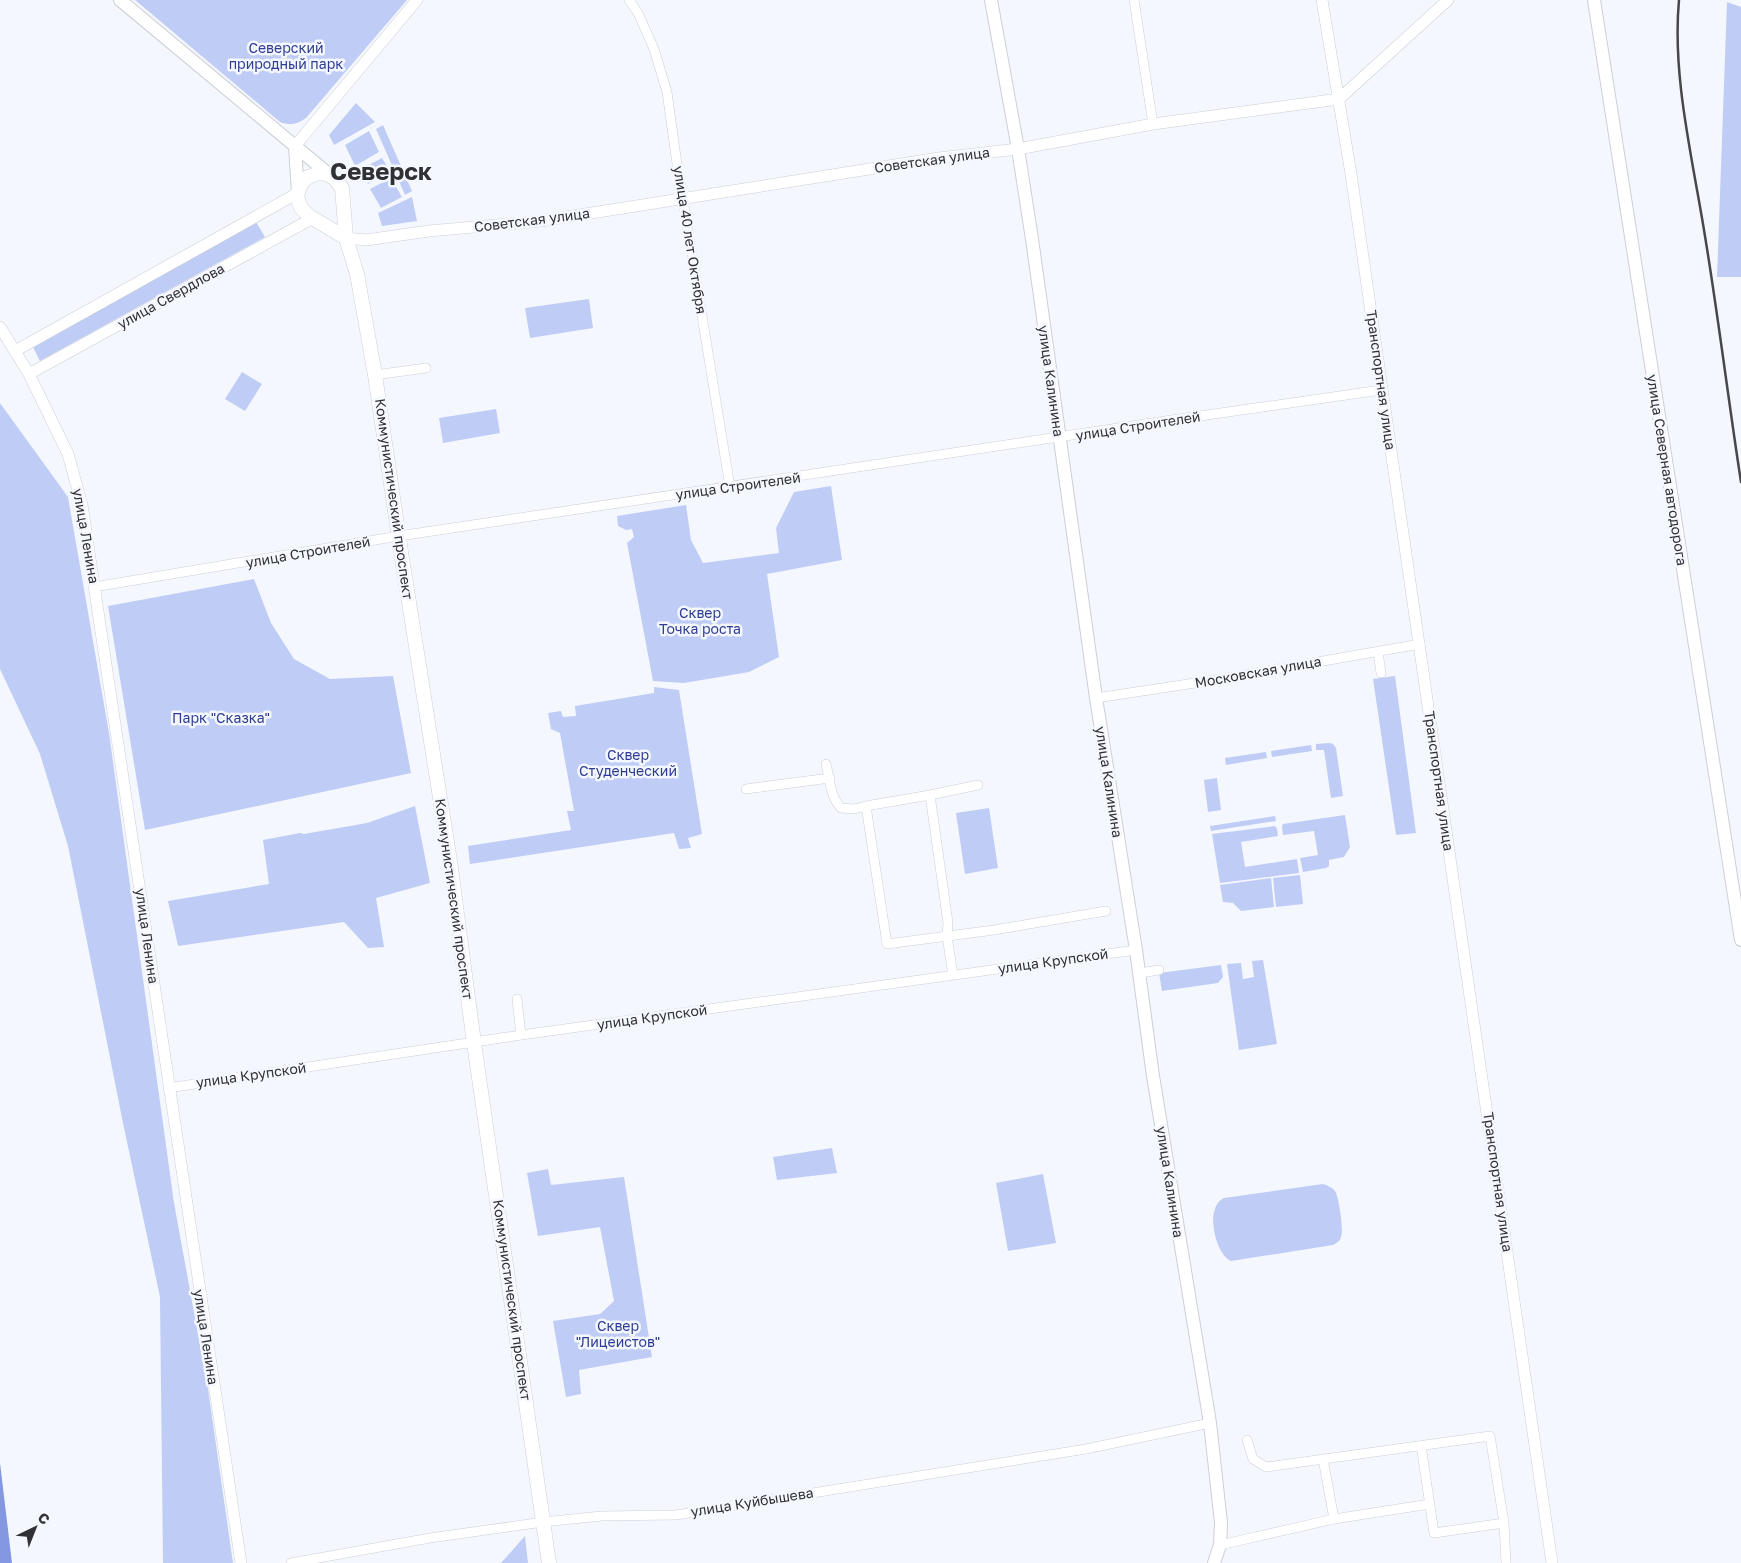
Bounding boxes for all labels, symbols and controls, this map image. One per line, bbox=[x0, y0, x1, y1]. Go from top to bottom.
park label: Северский природный парк bbox=[229, 39, 343, 72]
street label: Советская улица bbox=[873, 143, 991, 176]
district label: Северск bbox=[330, 156, 432, 185]
street label: улица 40 лет Октября bbox=[670, 165, 711, 315]
street label: Советская улица bbox=[473, 204, 591, 235]
street label: улица Свердлова bbox=[114, 259, 227, 332]
street label: Транспортная улица bbox=[1363, 309, 1400, 451]
street label: улица Калинина bbox=[1035, 324, 1068, 438]
street label: улица Северная автодорога bbox=[1644, 373, 1691, 567]
street label: Коммунистический проспект bbox=[372, 397, 417, 601]
street label: улица Строителей bbox=[1074, 407, 1201, 444]
street label: улица Строителей bbox=[674, 468, 802, 503]
street label: улица Ленина bbox=[70, 487, 103, 585]
street label: улица Строителей bbox=[244, 532, 371, 571]
park label: Сквер Точка роста bbox=[659, 604, 741, 637]
street label: Московская улица bbox=[1193, 652, 1322, 691]
park label: Парк "Сказка" bbox=[172, 709, 270, 726]
street label: Транспортная улица bbox=[1421, 710, 1458, 852]
street label: улица Калинина bbox=[1092, 725, 1127, 839]
park label: Сквер Студенческий bbox=[579, 746, 677, 779]
street label: Коммунистический проспект bbox=[432, 797, 477, 1001]
street label: улица Ленина bbox=[132, 887, 163, 985]
street label: улица Крупской bbox=[997, 944, 1109, 977]
street label: улица Крупской bbox=[596, 1000, 708, 1033]
street label: улица Крупской bbox=[195, 1058, 307, 1091]
street label: Транспортная улица bbox=[1480, 1111, 1517, 1253]
street label: улица Калинина bbox=[1153, 1125, 1188, 1239]
street label: Коммунистический проспект bbox=[490, 1198, 535, 1402]
street label: улица Ленина bbox=[191, 1288, 222, 1386]
park label: Сквер "Лицеистов" bbox=[576, 1317, 660, 1350]
street label: улица Куйбышева bbox=[689, 1483, 814, 1520]
north arrow bbox=[10, 1503, 60, 1553]
text: С bbox=[35, 1509, 54, 1528]

